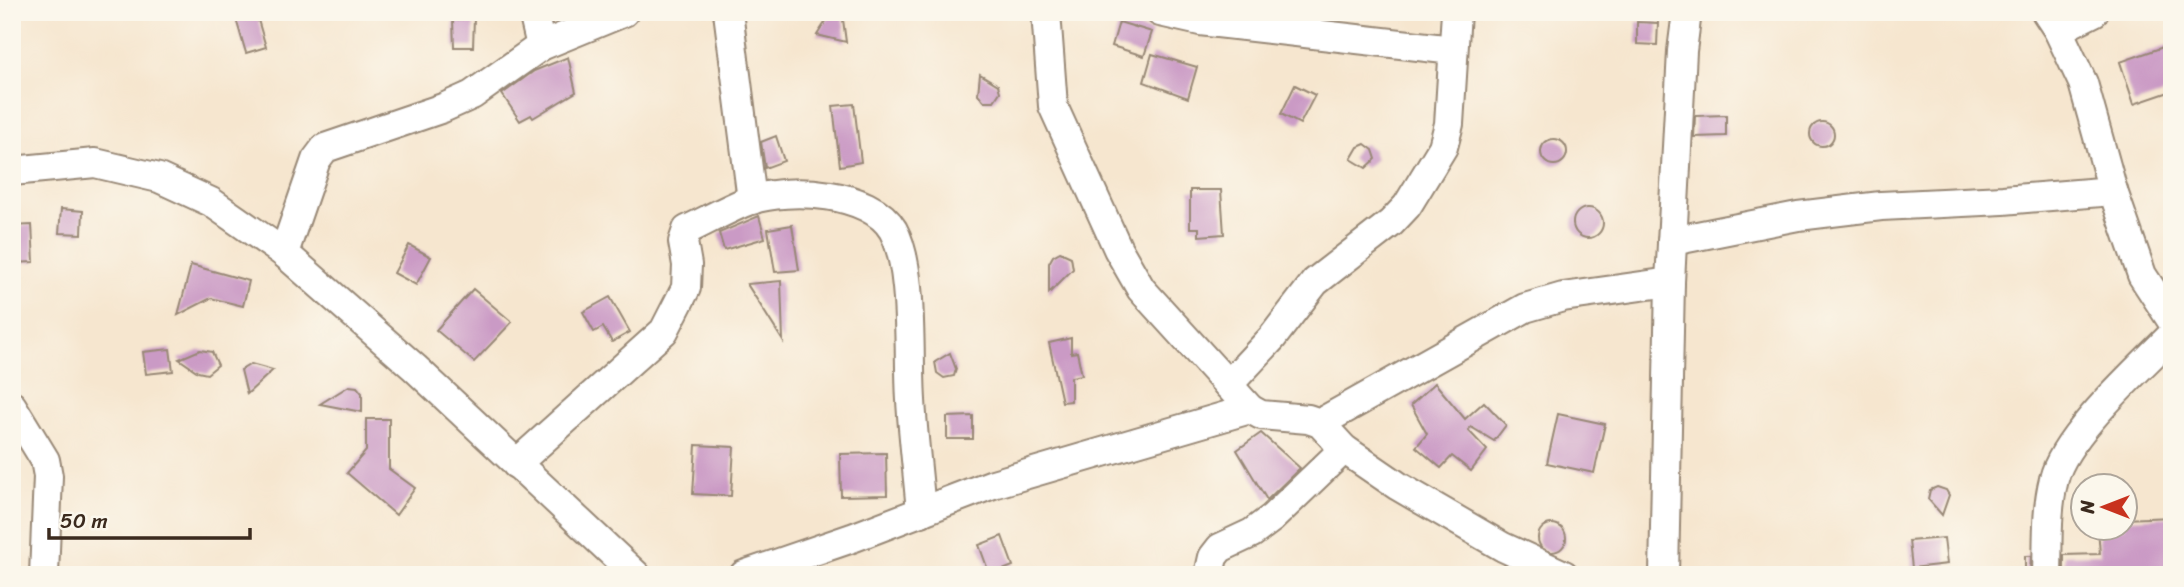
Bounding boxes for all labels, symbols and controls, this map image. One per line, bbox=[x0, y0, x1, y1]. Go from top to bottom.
north arrow bbox=[2068, 472, 2138, 542]
scale bar bbox=[49, 496, 250, 540]
text: N bbox=[2071, 500, 2104, 515]
text: 50 m bbox=[60, 502, 108, 540]

